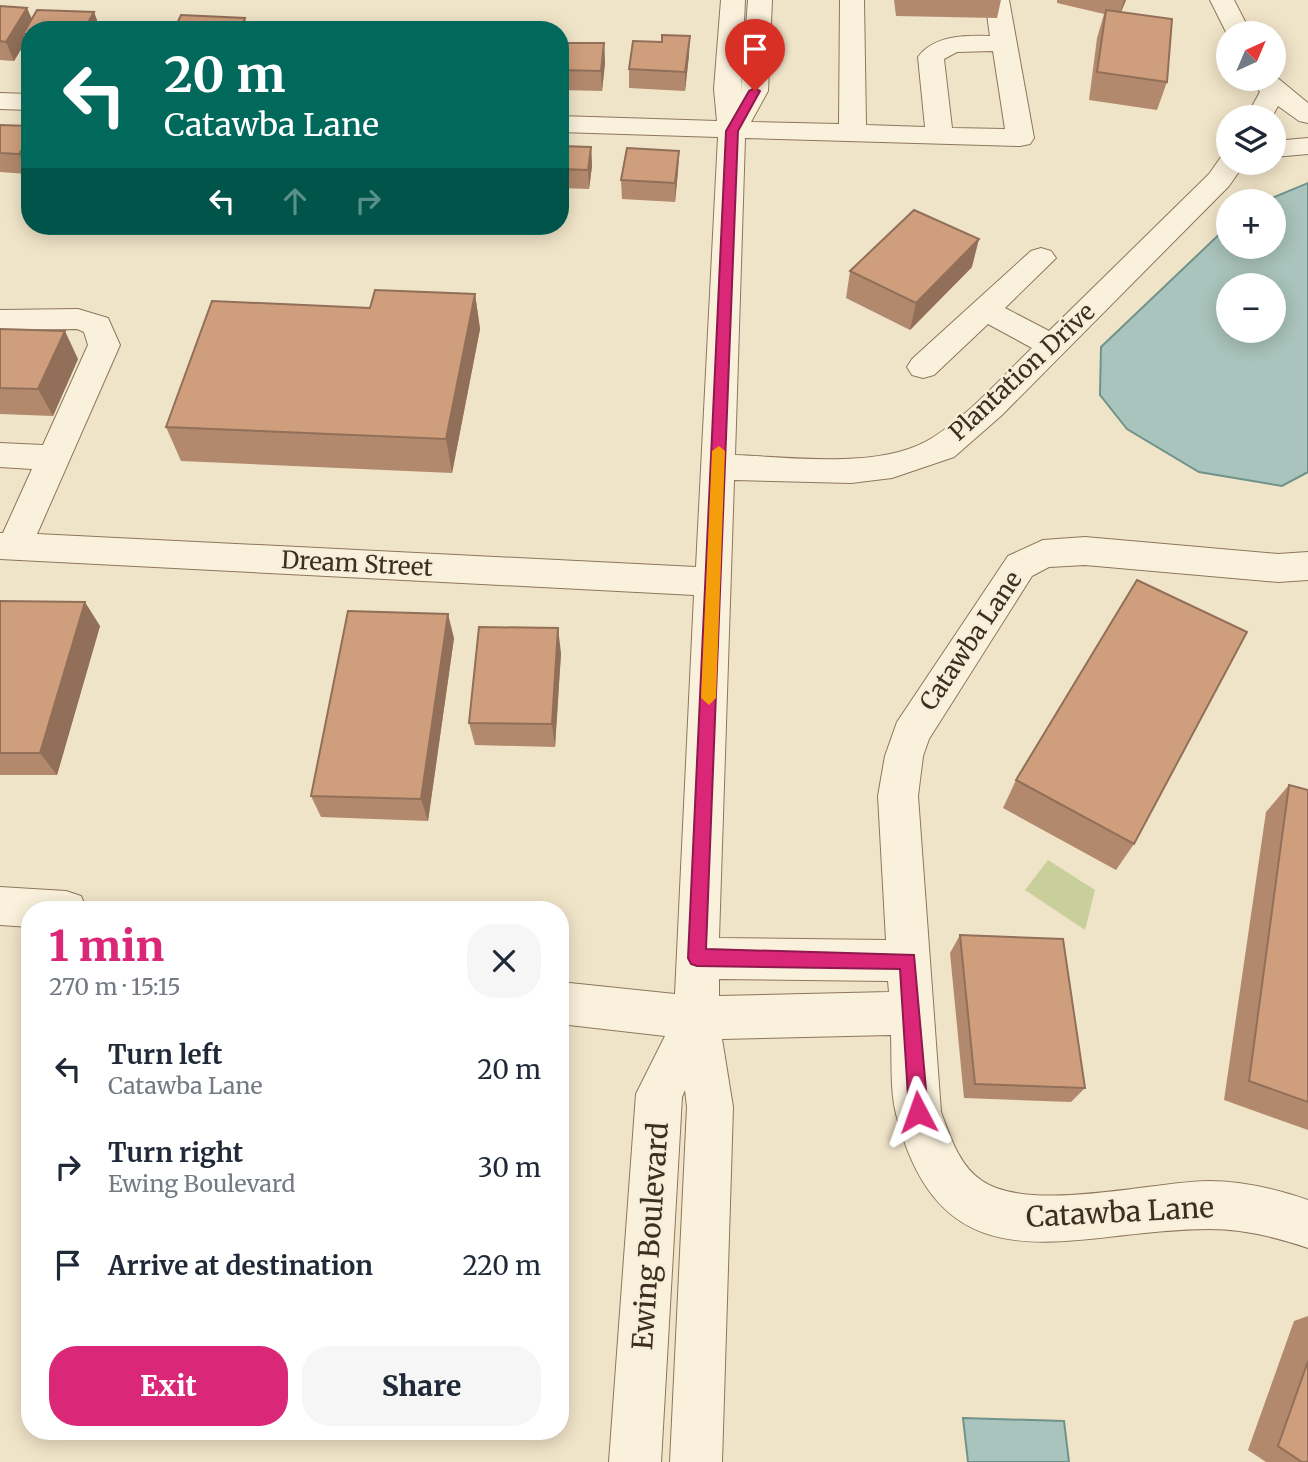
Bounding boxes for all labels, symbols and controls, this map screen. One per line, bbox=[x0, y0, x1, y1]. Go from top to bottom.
pin bbox=[725, 19, 785, 91]
north arrow bbox=[1216, 21, 1286, 91]
map controls bbox=[1216, 21, 1286, 343]
icon: arrive bbox=[736, 30, 774, 68]
text: 20 m bbox=[164, 44, 285, 105]
icon: left bbox=[49, 49, 140, 140]
text: Catawba Lane bbox=[164, 105, 379, 145]
button: layers bbox=[1216, 105, 1286, 175]
icon: left bbox=[203, 182, 241, 220]
icon: ahead bbox=[276, 182, 314, 220]
icon: right bbox=[349, 182, 387, 220]
button: + bbox=[1216, 189, 1286, 259]
button: − bbox=[1216, 273, 1286, 343]
street label: Plantation Drive bbox=[942, 296, 1101, 447]
street label: Dream Street bbox=[280, 544, 434, 583]
street label: Catawba Lane bbox=[913, 565, 1029, 716]
text: 1 min bbox=[49, 920, 164, 972]
button: close bbox=[467, 924, 541, 998]
text: 270 m · 15:15 bbox=[49, 972, 181, 1001]
text: Turn left bbox=[108, 1038, 222, 1071]
icon: left bbox=[49, 1050, 87, 1088]
text: 20 m bbox=[477, 1053, 541, 1086]
text: Catawba Lane bbox=[108, 1071, 262, 1100]
position arrow bbox=[881, 1075, 955, 1149]
street label: Ewing Boulevard bbox=[624, 1121, 676, 1351]
text: Turn right bbox=[108, 1136, 243, 1169]
icon: right bbox=[49, 1148, 87, 1186]
text: 30 m bbox=[478, 1151, 541, 1184]
text: Ewing Boulevard bbox=[108, 1169, 295, 1198]
street label: Catawba Lane bbox=[1025, 1189, 1215, 1235]
icon: arrive bbox=[49, 1246, 87, 1284]
text: Arrive at destination bbox=[108, 1249, 373, 1282]
text: 220 m bbox=[462, 1249, 541, 1282]
button: Exit bbox=[49, 1346, 288, 1426]
button: Share bbox=[302, 1346, 541, 1426]

